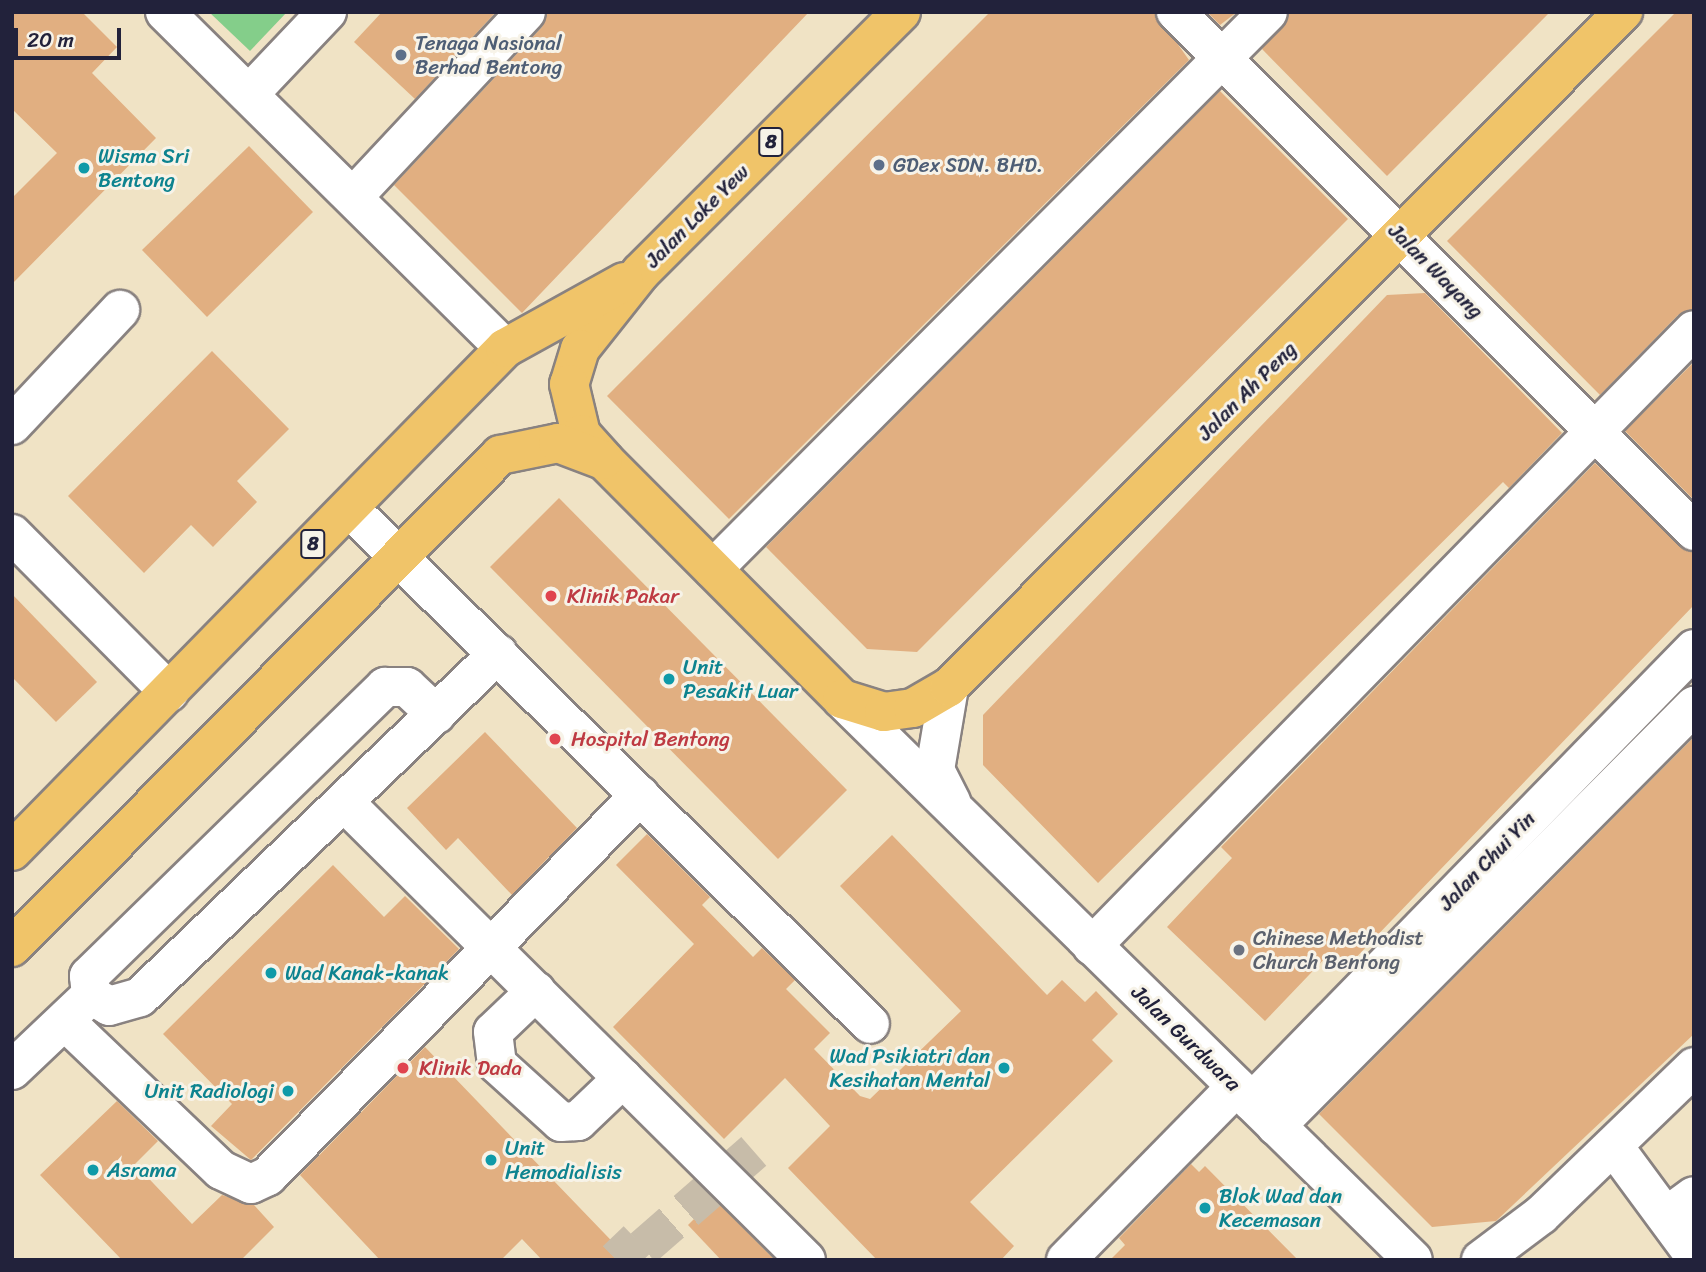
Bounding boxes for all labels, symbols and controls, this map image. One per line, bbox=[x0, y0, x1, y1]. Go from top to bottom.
scale bar bbox=[18, 14, 124, 58]
text: 20 m bbox=[27, 21, 74, 59]
place label: Tenaga Nasional Berhad Bentong bbox=[415, 30, 563, 80]
marker: Tenaga Nasional Berhad Bentong bbox=[393, 47, 409, 63]
road number: 8 bbox=[757, 126, 785, 158]
place label: Wisma Sri Bentong bbox=[98, 143, 189, 193]
place label: GDex SDN. BHD. bbox=[893, 152, 1045, 178]
marker: GDex SDN. BHD. bbox=[871, 157, 887, 173]
street label: Jalan Loke Yew bbox=[640, 159, 754, 273]
marker: Wisma Sri Bentong bbox=[76, 160, 92, 176]
street label: Jalan Wayang bbox=[1383, 218, 1489, 324]
street label: Jalan Ah Peng bbox=[1192, 336, 1302, 446]
road number: 8 bbox=[299, 528, 327, 559]
place label: Klinik Pakar bbox=[567, 583, 679, 609]
marker: Klinik Pakar bbox=[541, 586, 561, 606]
place label: Unit Pesakit Luar bbox=[683, 654, 798, 704]
marker: Unit Pesakit Luar bbox=[661, 671, 677, 687]
place label: Hospital Bentong bbox=[571, 726, 731, 752]
marker: Hospital Bentong bbox=[545, 729, 565, 749]
street label: Jalan Chui Yin bbox=[1434, 806, 1540, 916]
place label: Chinese Methodist Church Bentong bbox=[1253, 925, 1424, 975]
marker: Chinese Methodist Church Bentong bbox=[1231, 942, 1247, 958]
place label: Wad Kanak-kanak bbox=[285, 960, 449, 986]
marker: Wad Kanak-kanak bbox=[263, 965, 279, 981]
street label: Jalan Gurdwara bbox=[1126, 980, 1246, 1096]
place label: Wad Psikiatri dan Kesihatan Mental bbox=[829, 1043, 990, 1093]
place label: Klinik Dada bbox=[419, 1055, 522, 1081]
marker: Klinik Dada bbox=[393, 1058, 413, 1078]
marker: Wad Psikiatri dan Kesihatan Mental bbox=[996, 1060, 1012, 1076]
place label: Unit Radiologi bbox=[145, 1078, 274, 1104]
marker: Unit Radiologi bbox=[280, 1083, 296, 1099]
place label: Unit Hemodialisis bbox=[505, 1135, 622, 1185]
marker: Unit Hemodialisis bbox=[483, 1152, 499, 1168]
place label: Asrama bbox=[107, 1157, 176, 1183]
marker: Asrama bbox=[85, 1162, 101, 1178]
place label: Blok Wad dan Kecemasan bbox=[1219, 1183, 1342, 1233]
marker: Blok Wad dan Kecemasan bbox=[1197, 1200, 1213, 1216]

